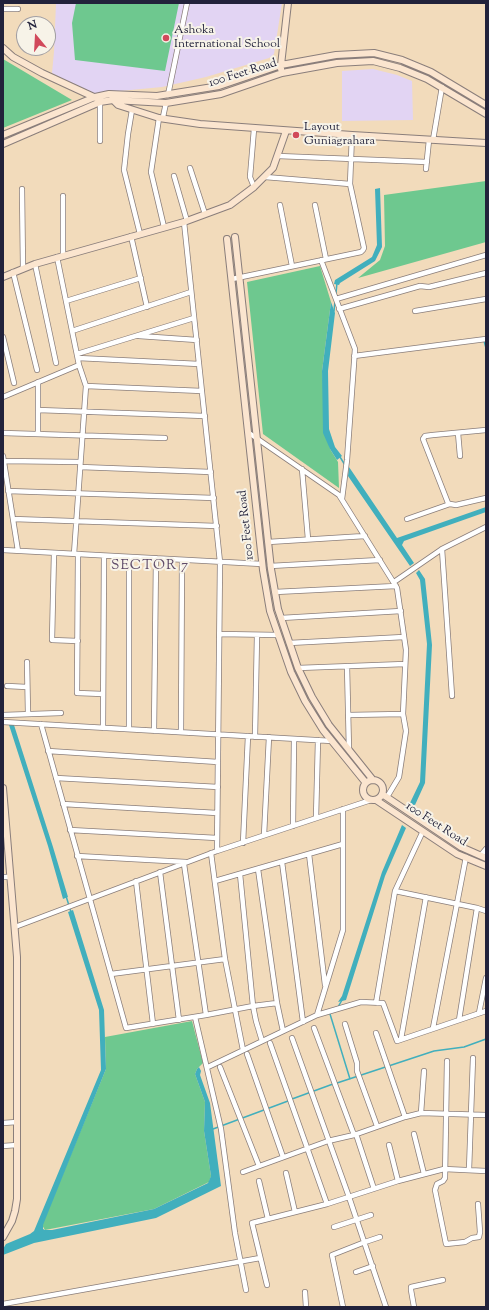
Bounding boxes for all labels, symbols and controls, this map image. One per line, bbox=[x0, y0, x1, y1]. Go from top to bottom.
north arrow bbox=[16, 16, 56, 56]
text: N bbox=[26, 17, 39, 35]
place label: Ashoka International School bbox=[174, 24, 280, 52]
marker: Ashoka International School bbox=[161, 33, 171, 43]
street label: 100 Feet Road bbox=[207, 57, 279, 91]
place label: Layout Guniagrahara bbox=[304, 121, 375, 149]
marker: Layout Guniagrahara bbox=[291, 130, 301, 140]
street label: 100 Feet Road bbox=[236, 489, 258, 561]
district label: SECTOR 7 bbox=[111, 559, 189, 575]
street label: 100 Feet Road bbox=[403, 800, 469, 850]

